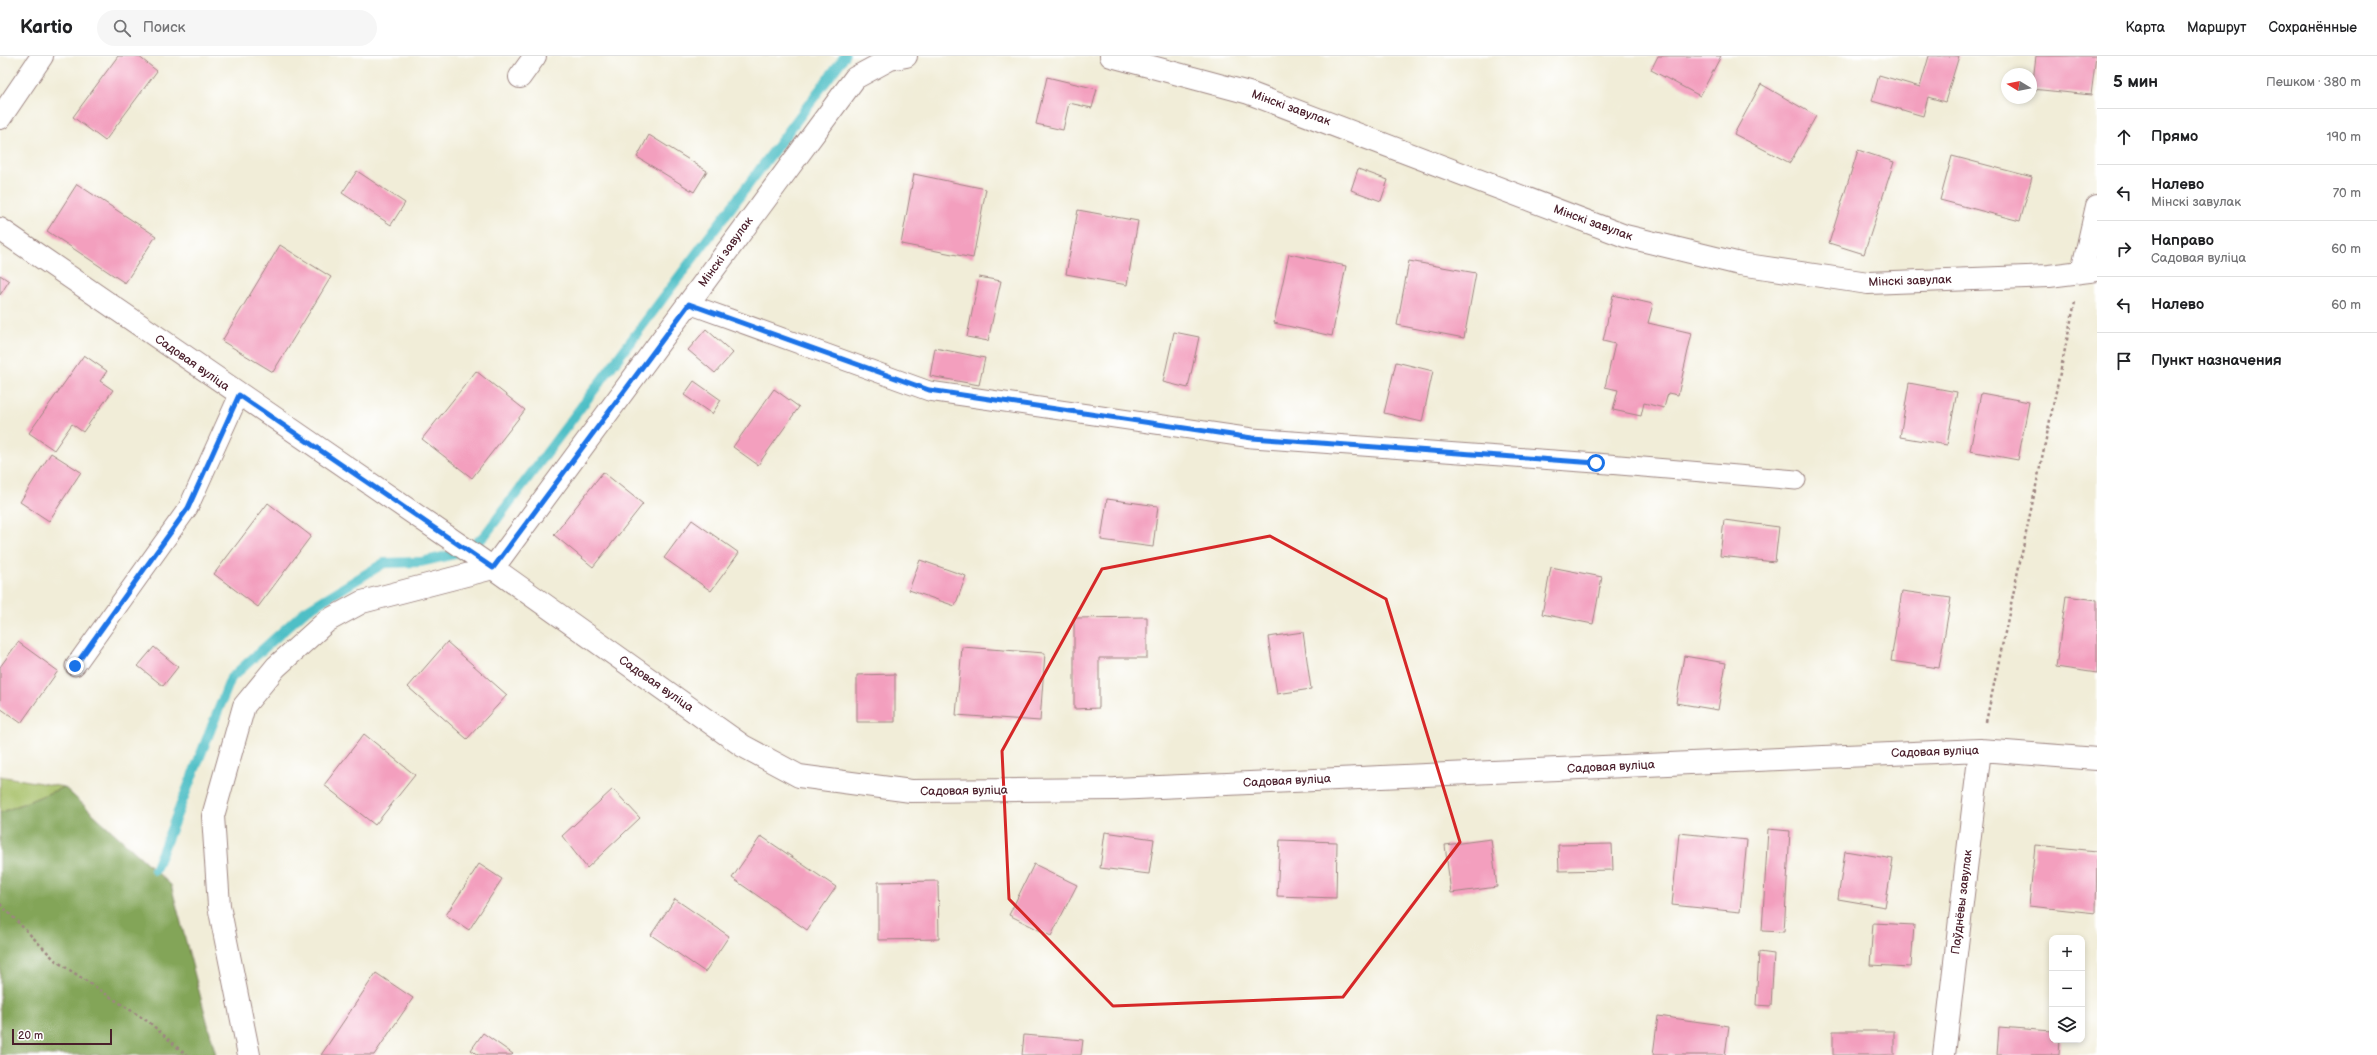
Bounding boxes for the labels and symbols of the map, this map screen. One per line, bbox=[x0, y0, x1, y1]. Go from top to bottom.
north arrow bbox=[2001, 68, 2037, 104]
street label: Мінскі завулак bbox=[1249, 87, 1333, 129]
street label: Мінскі завулак bbox=[1551, 202, 1635, 244]
street label: Мінскі завулак bbox=[695, 213, 757, 290]
street label: Мінскі завулак bbox=[1868, 272, 1952, 290]
street label: Садовая вуліца bbox=[152, 332, 232, 394]
route start bbox=[1587, 454, 1605, 472]
street label: Садовая вуліца bbox=[616, 653, 696, 715]
route end bbox=[66, 657, 84, 675]
street label: Садовая вуліца bbox=[1891, 743, 1979, 761]
street label: Садовая вуліца bbox=[1567, 757, 1655, 777]
street label: Садовая вуліца bbox=[1243, 771, 1331, 791]
street label: Садовая вуліца bbox=[920, 783, 1008, 799]
street label: Паўднёвы завулак bbox=[1948, 848, 1976, 955]
scale bar bbox=[12, 1027, 112, 1046]

